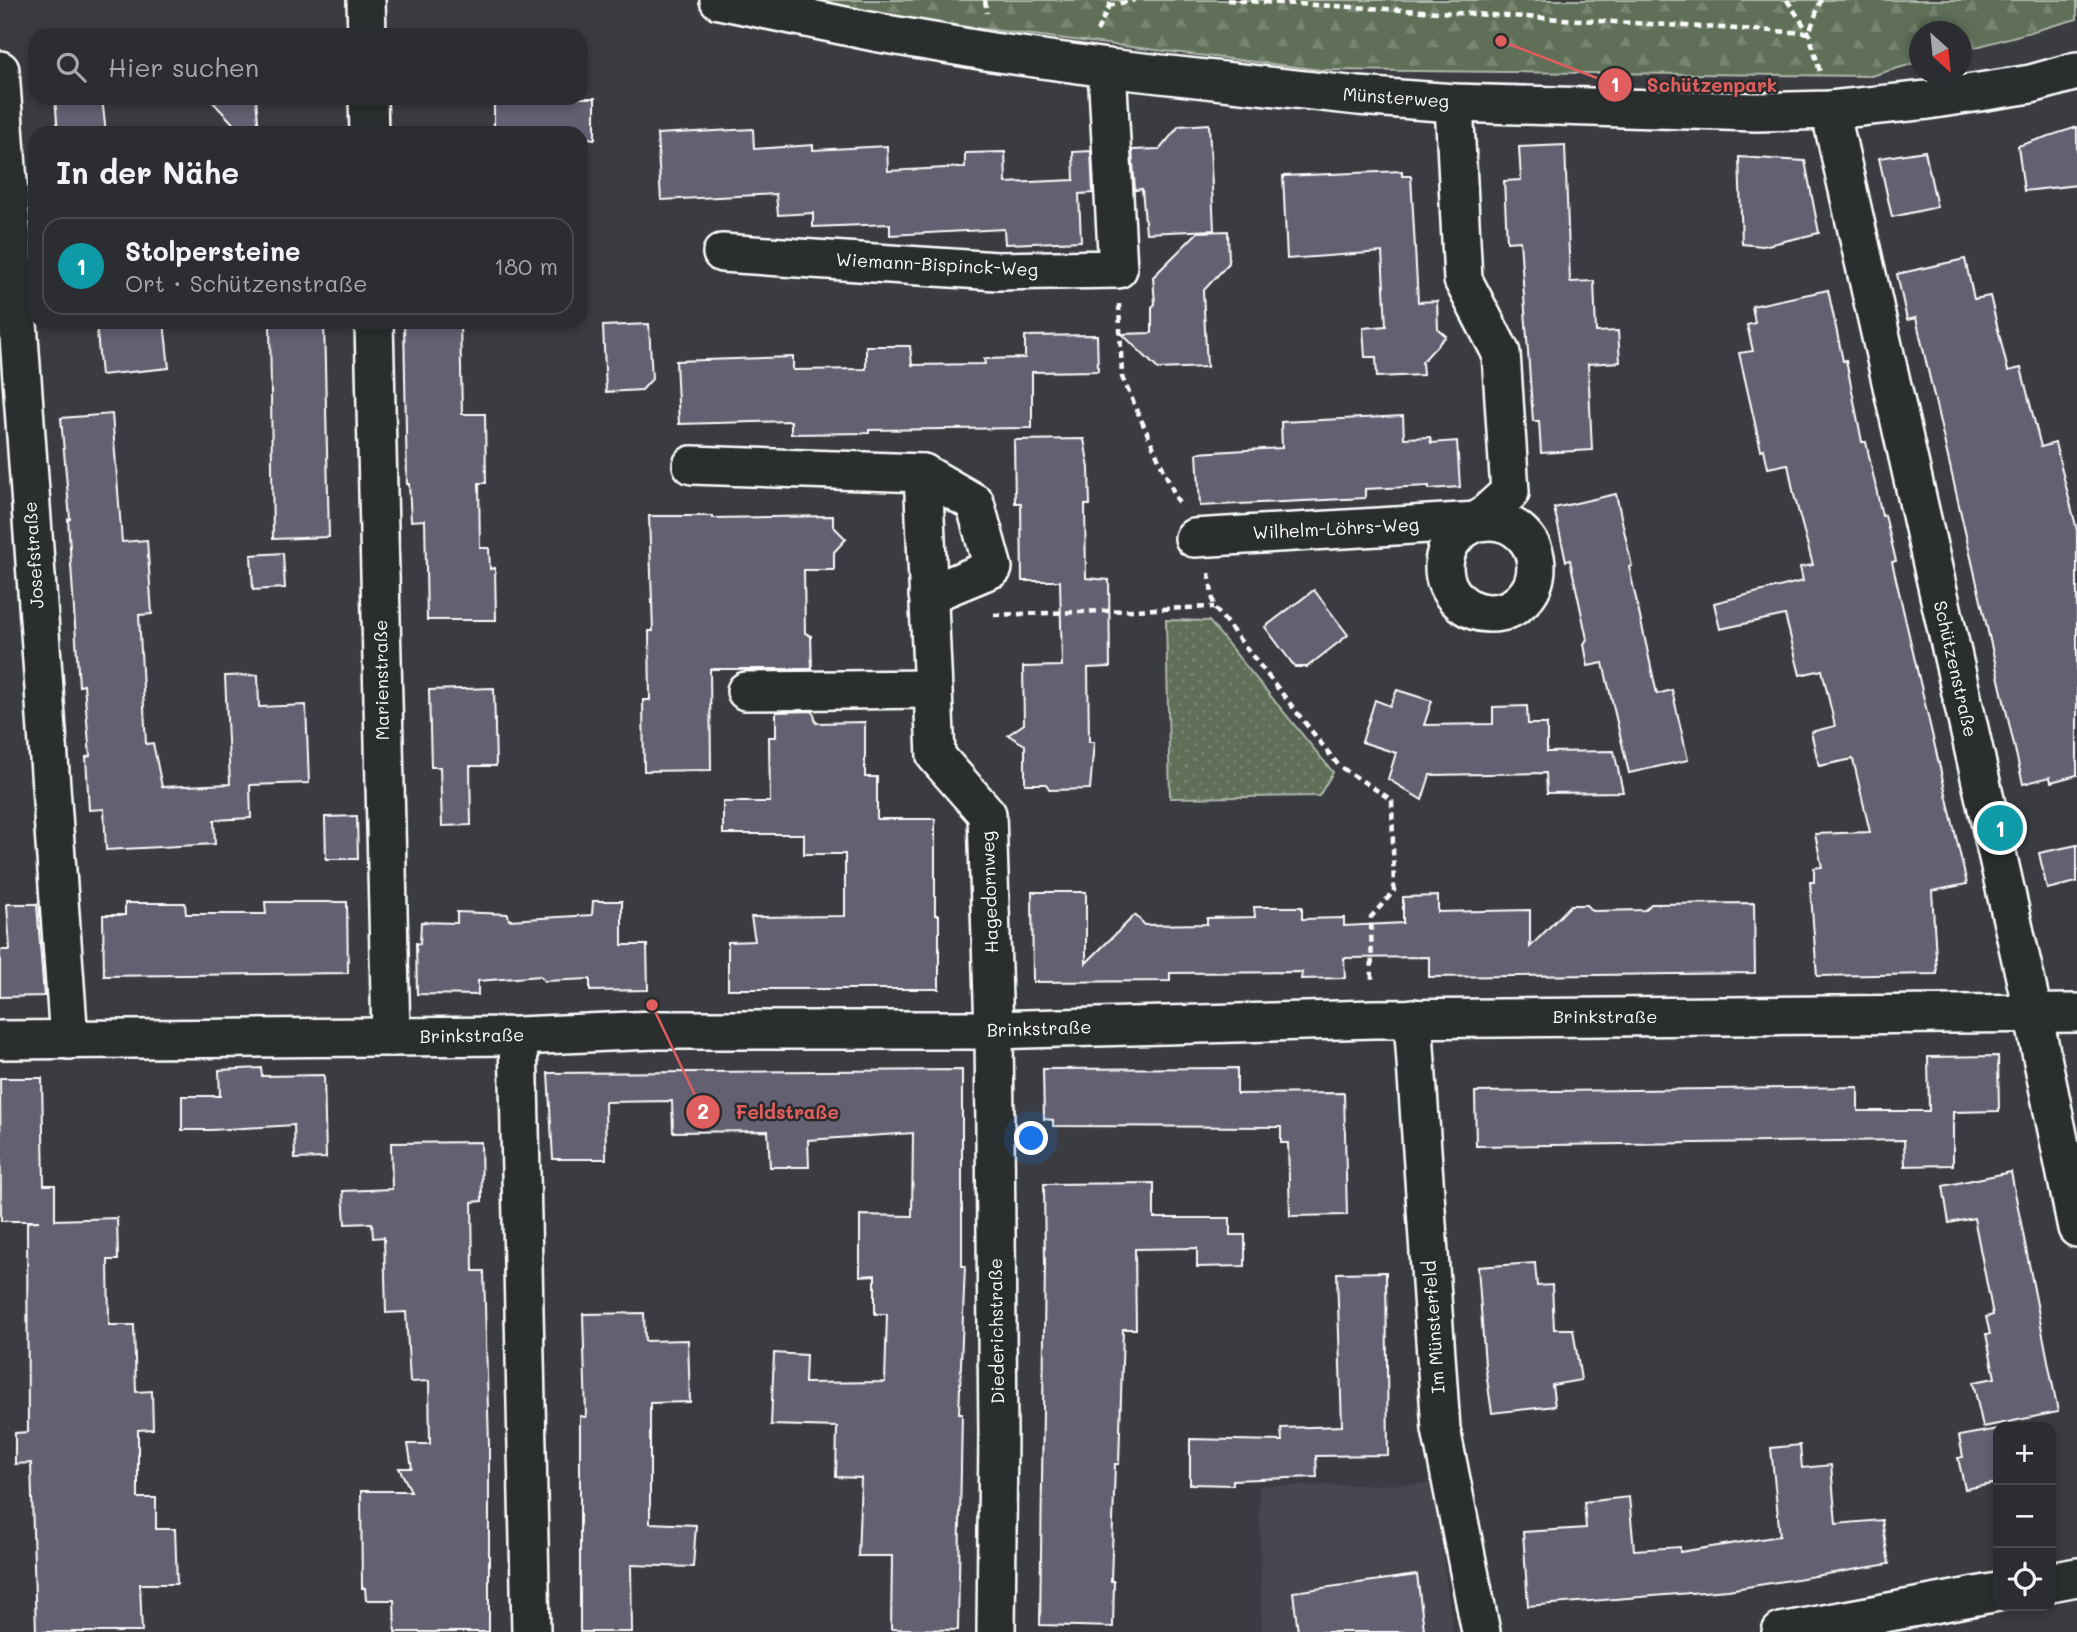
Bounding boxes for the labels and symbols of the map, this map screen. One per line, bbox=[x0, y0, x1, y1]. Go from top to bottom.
north arrow bbox=[1909, 21, 1972, 84]
callout: Schützenpark bbox=[1598, 65, 1791, 105]
text: 1 bbox=[1610, 70, 1620, 97]
text: Schützenpark bbox=[1647, 72, 1777, 97]
street label: Münsterweg bbox=[1342, 81, 1450, 113]
street label: Wiemann-Bispinck-Weg bbox=[835, 247, 1039, 281]
street label: Josefstraße bbox=[17, 501, 49, 609]
street label: Wilhelm-Löhrs-Weg bbox=[1252, 512, 1420, 544]
street label: Schützenstraße bbox=[1929, 598, 1983, 739]
street label: Marienstraße bbox=[368, 619, 394, 741]
pin: 1 bbox=[1977, 802, 2023, 854]
street label: Hagedornweg bbox=[975, 831, 1003, 954]
street label: Brinkstraße bbox=[1553, 1004, 1657, 1028]
street label: Brinkstraße bbox=[986, 1014, 1092, 1042]
street label: Brinkstraße bbox=[419, 1022, 525, 1048]
callout: Feldstraße bbox=[686, 1092, 852, 1132]
text: 2 bbox=[697, 1097, 709, 1124]
text: Feldstraße bbox=[735, 1099, 839, 1124]
your location bbox=[1014, 1121, 1048, 1155]
street label: Diederichstraße bbox=[983, 1258, 1009, 1404]
street label: Im Münsterfeld bbox=[1416, 1260, 1450, 1394]

